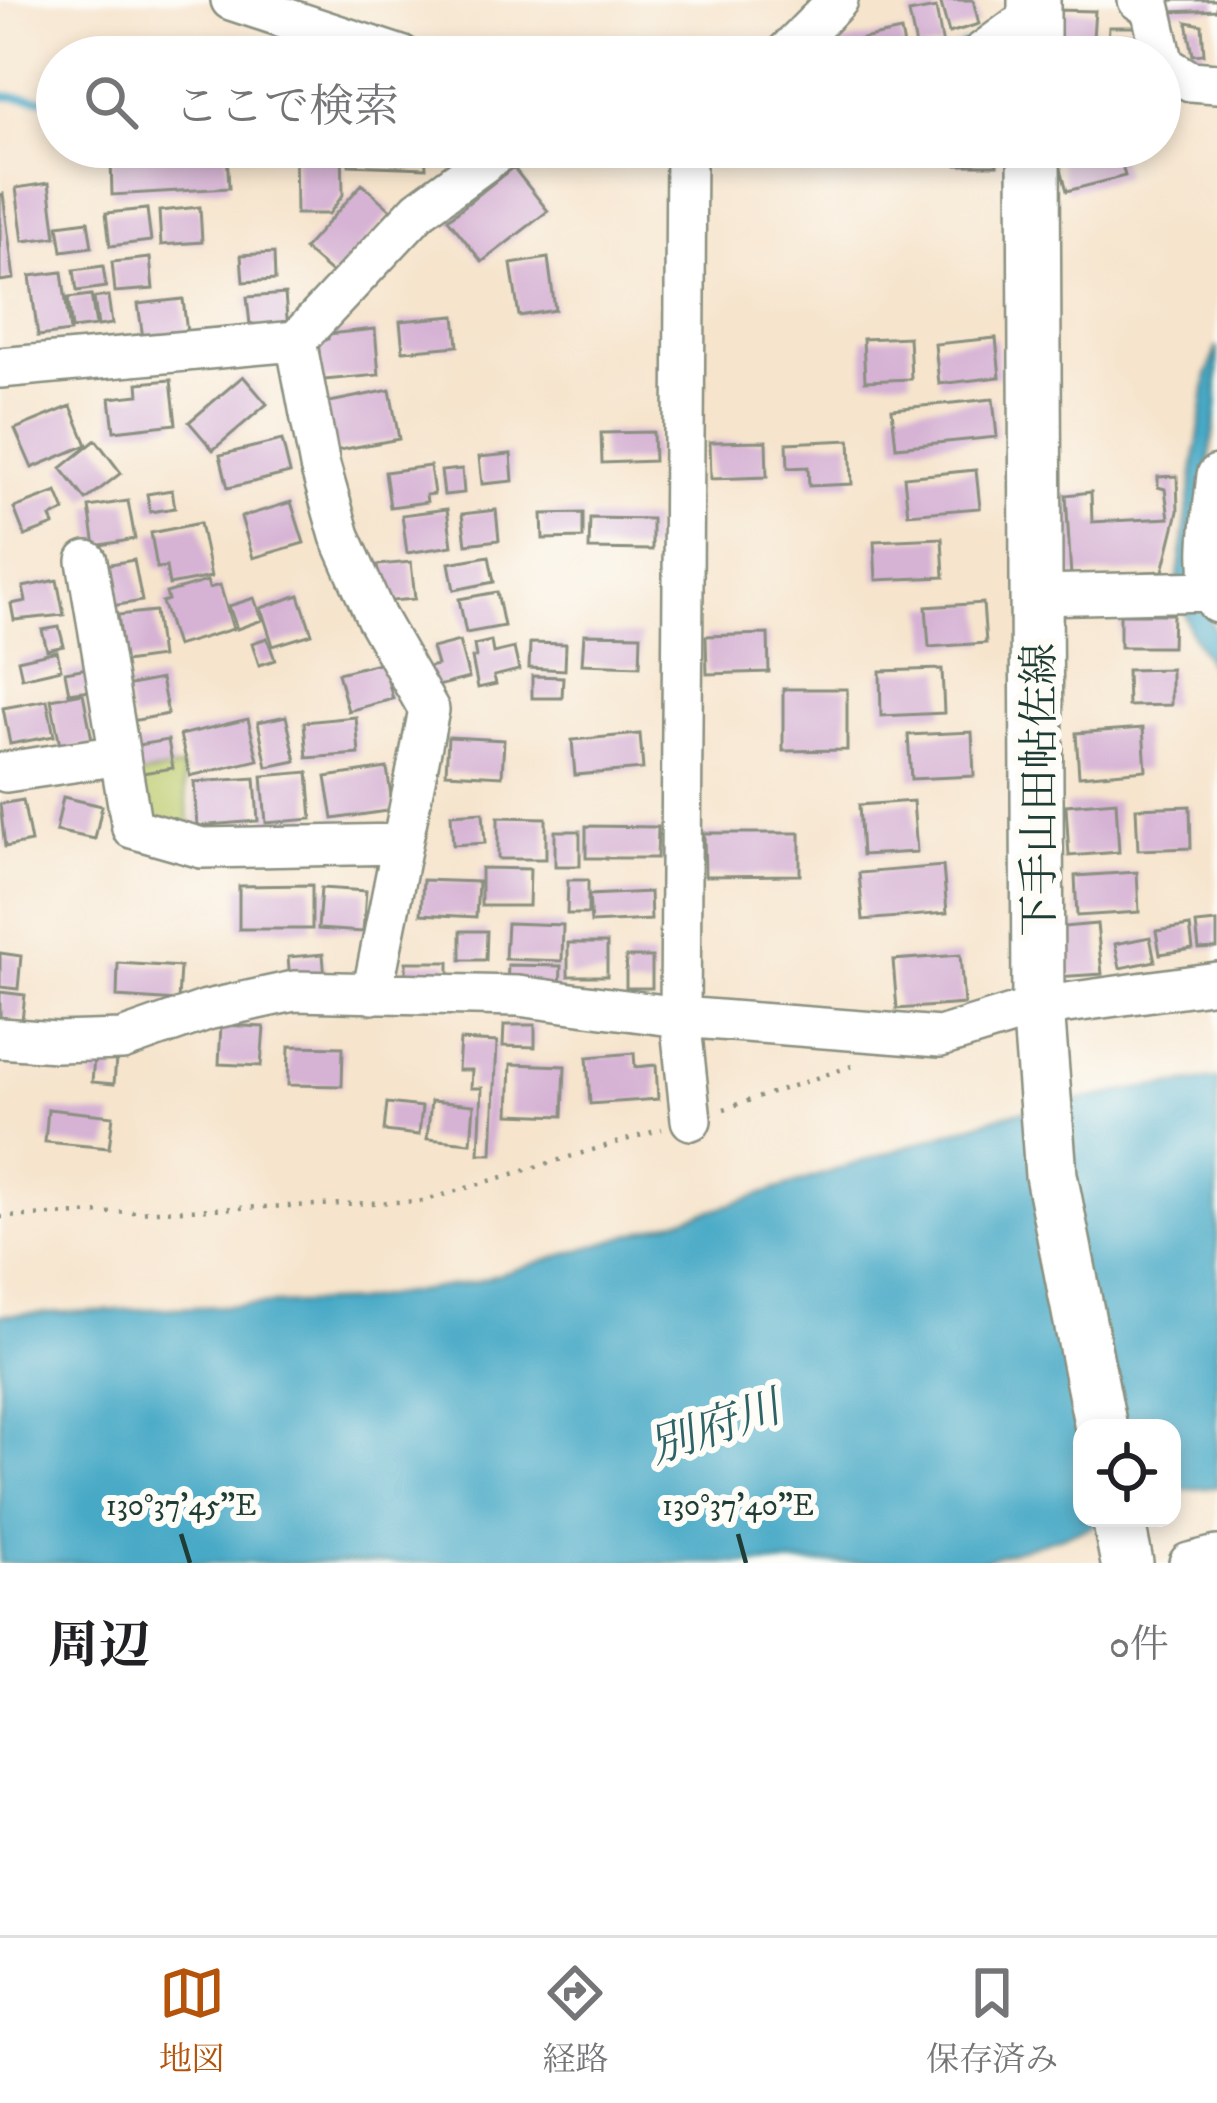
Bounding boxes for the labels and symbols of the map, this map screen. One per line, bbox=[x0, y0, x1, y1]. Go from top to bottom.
street label: 下手山田帖佐線 bbox=[1015, 643, 1067, 937]
water label: 別府川 bbox=[642, 1379, 793, 1477]
text: 130°37'45"E bbox=[106, 1488, 256, 1525]
text: 130°37'40"E bbox=[662, 1488, 814, 1525]

